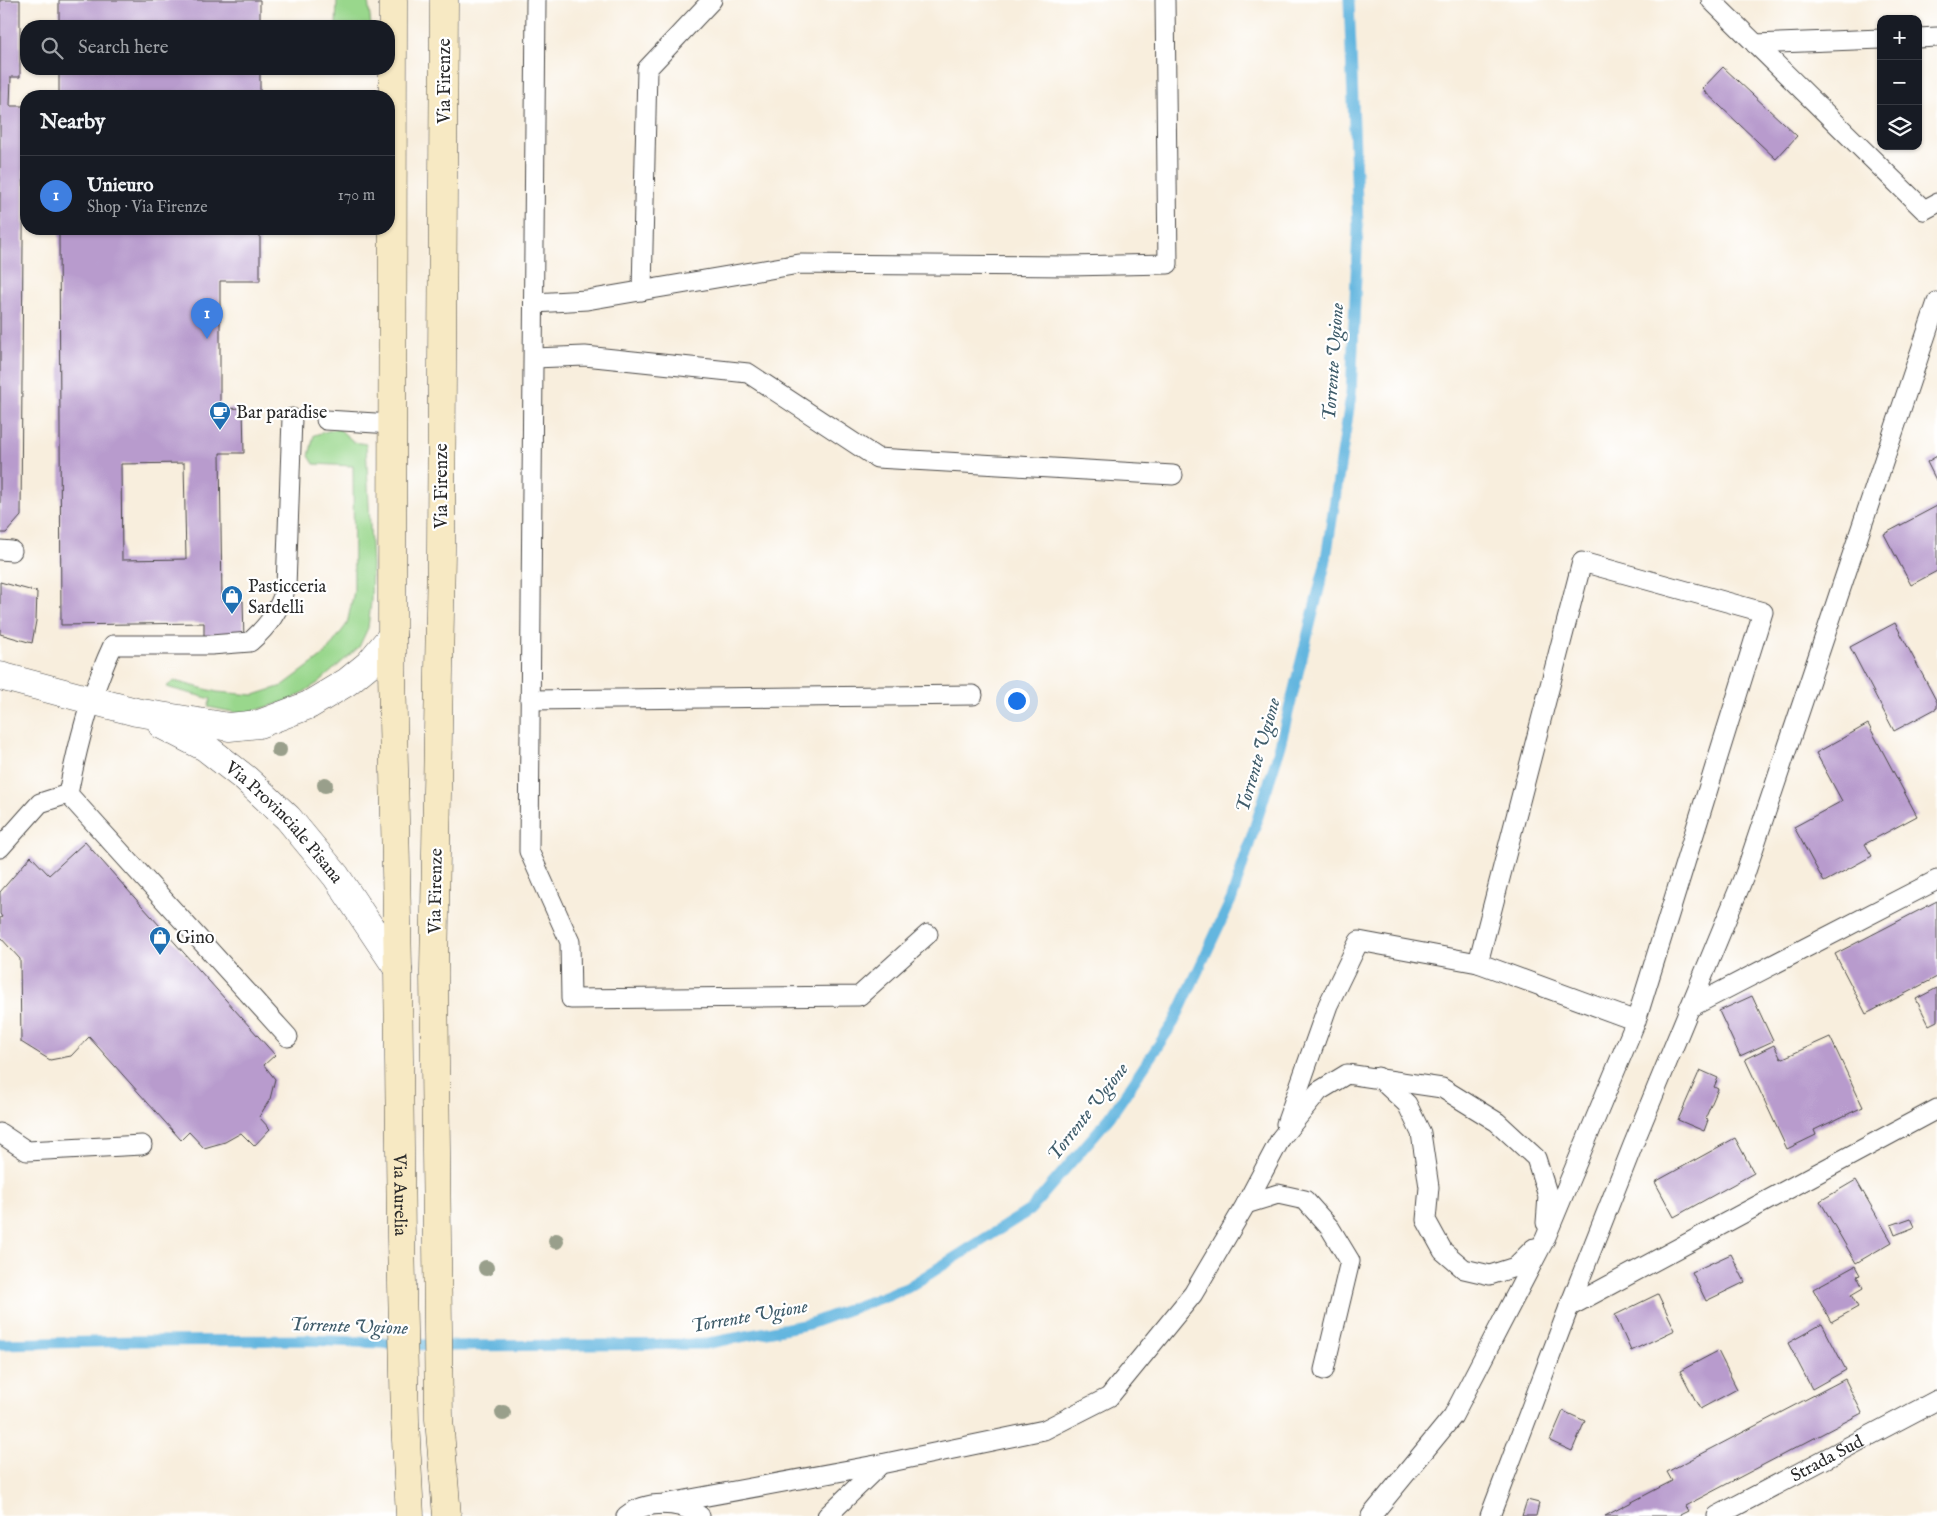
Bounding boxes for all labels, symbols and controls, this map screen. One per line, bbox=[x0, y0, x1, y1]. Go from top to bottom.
map controls bbox=[1877, 15, 1922, 150]
button: + bbox=[1877, 15, 1922, 60]
search box bbox=[20, 20, 395, 75]
icon: search bbox=[38, 34, 66, 62]
text: Search here bbox=[78, 36, 169, 60]
street label: Via Firenze bbox=[434, 38, 457, 125]
button: − bbox=[1877, 60, 1922, 105]
button: layers bbox=[1877, 105, 1922, 150]
text: Nearby bbox=[40, 109, 105, 136]
text: Unieuro bbox=[87, 174, 154, 198]
text: 1 bbox=[53, 186, 59, 206]
text: 170 m bbox=[338, 186, 375, 206]
text: Shop · Via Firenze bbox=[87, 198, 208, 218]
pin: 1 bbox=[191, 298, 223, 339]
water label: Torrente Ugione bbox=[1318, 302, 1350, 422]
cafe icon: Bar paradise bbox=[208, 400, 232, 431]
place label: Bar paradise bbox=[236, 402, 327, 425]
street label: Via Firenze bbox=[431, 443, 454, 530]
place label: Pasticceria Sardelli bbox=[248, 576, 326, 620]
shop icon: Pasticceria Sardelli bbox=[220, 584, 244, 615]
your location bbox=[1004, 688, 1030, 714]
water label: Torrente Ugione bbox=[1231, 695, 1287, 816]
street label: Via Provinciale Pisana bbox=[219, 756, 348, 888]
street label: Via Firenze bbox=[424, 848, 449, 935]
shop icon: Gino bbox=[148, 925, 172, 956]
place label: Gino bbox=[176, 927, 215, 950]
water label: Torrente Ugione bbox=[1043, 1058, 1135, 1166]
street label: Via Aurelia bbox=[387, 1153, 411, 1236]
water label: Torrente Ugione bbox=[689, 1295, 810, 1339]
water label: Torrente Ugione bbox=[289, 1313, 409, 1341]
street label: Strada Sud bbox=[1787, 1431, 1868, 1488]

